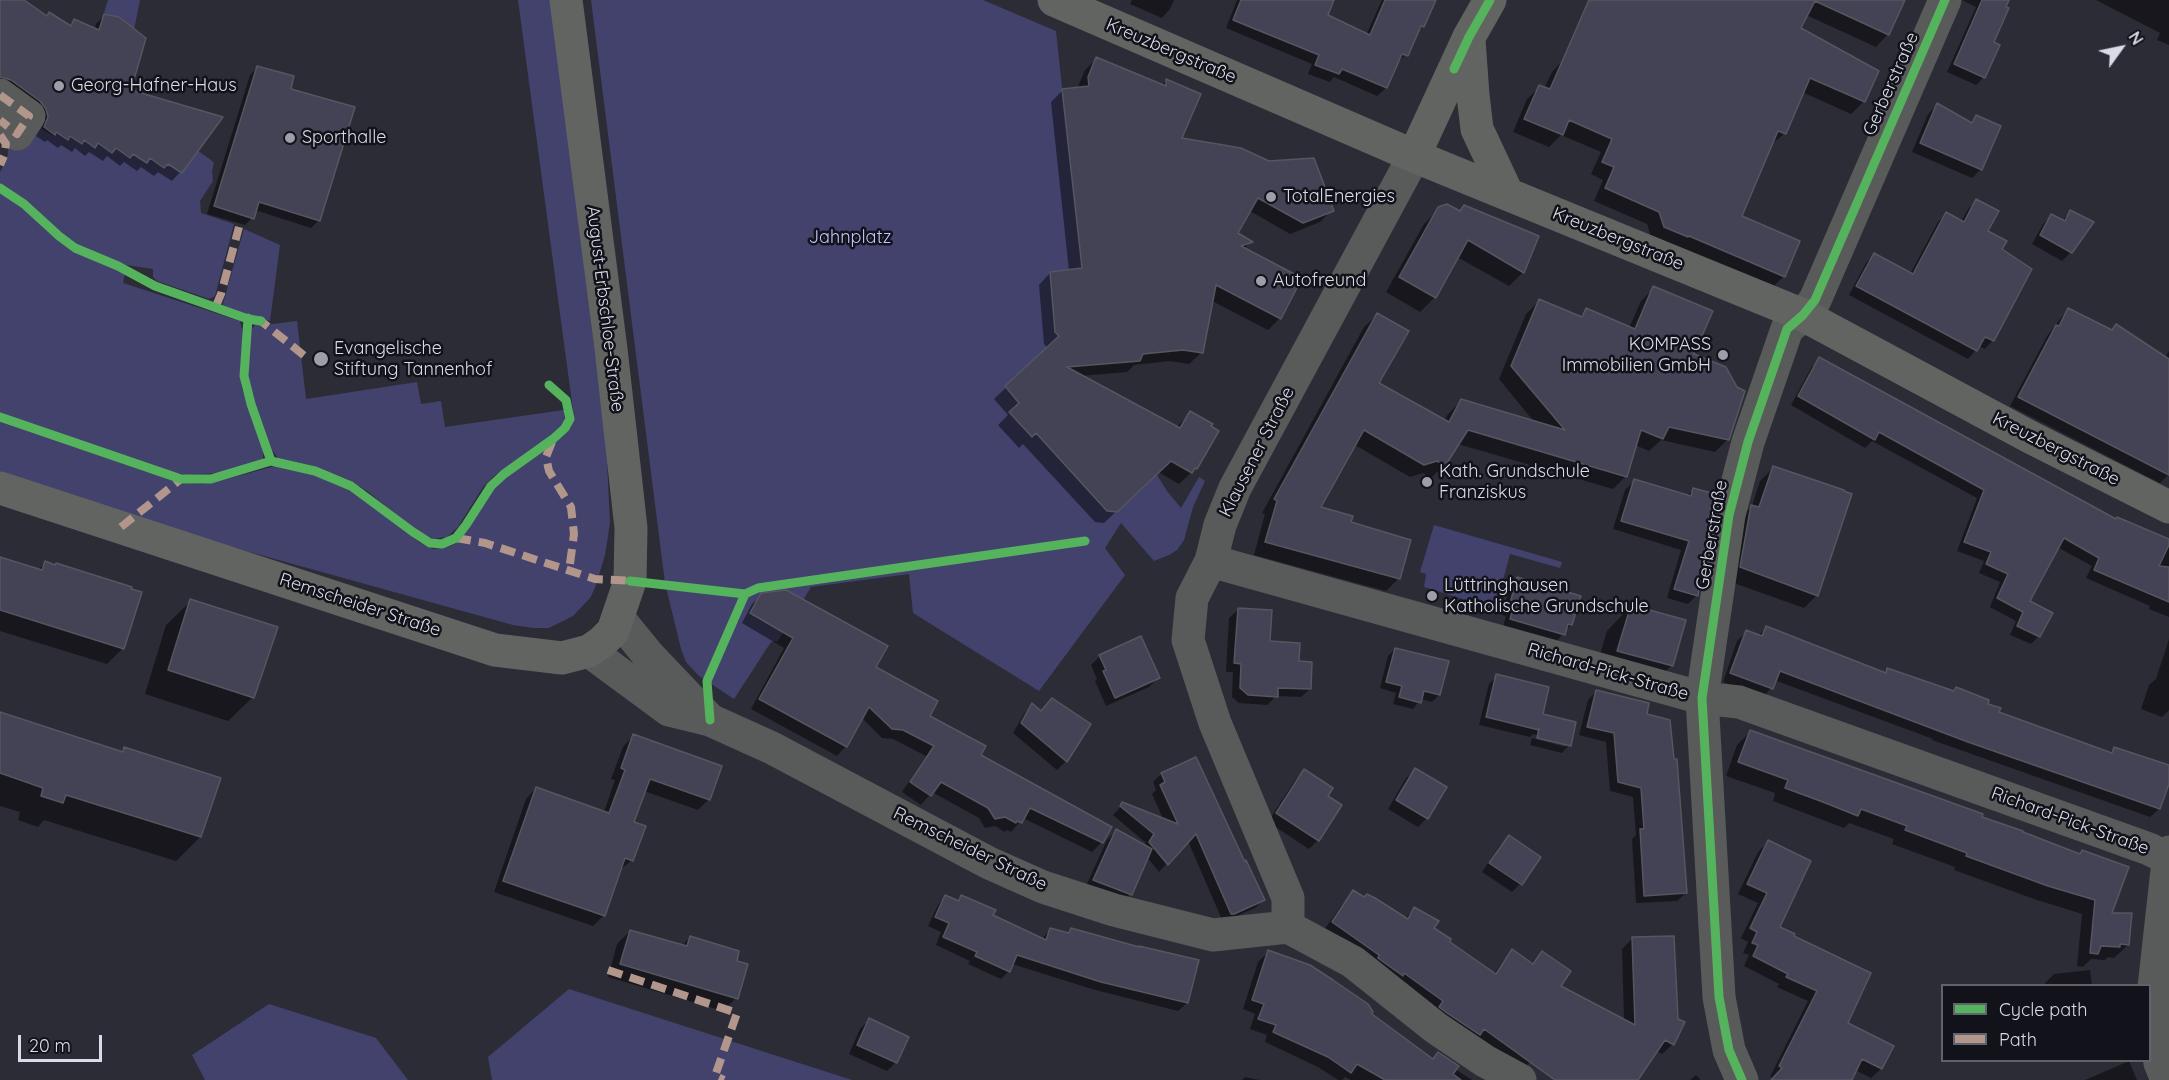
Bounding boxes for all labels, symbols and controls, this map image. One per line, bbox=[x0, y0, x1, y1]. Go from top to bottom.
street label: Kreuzbergstraße bbox=[1103, 14, 1239, 88]
north arrow bbox=[2091, 18, 2151, 78]
text: N bbox=[2125, 28, 2148, 49]
street label: Gerberstraße bbox=[1859, 29, 1923, 139]
place label: Georg-Hafner-Haus bbox=[71, 75, 237, 97]
marker: Georg-Hafner-Haus bbox=[52, 79, 66, 93]
place label: Sporthalle bbox=[302, 127, 386, 149]
marker: Sporthalle bbox=[283, 131, 297, 145]
place label: TotalEnergies bbox=[1283, 186, 1395, 208]
marker: TotalEnergies bbox=[1264, 190, 1278, 204]
street label: Kreuzbergstraße bbox=[1549, 203, 1687, 275]
street label: August-Erbschloe-Straße bbox=[582, 205, 628, 413]
park label: Jahnplatz bbox=[809, 227, 891, 249]
place label: Autofreund bbox=[1273, 270, 1366, 292]
marker: Autofreund bbox=[1254, 274, 1268, 288]
place label: KOMPASS Immobilien GmbH bbox=[1562, 334, 1711, 376]
place label: Evangelische Stiftung Tannenhof bbox=[334, 338, 492, 380]
marker: KOMPASS Immobilien GmbH bbox=[1716, 348, 1730, 362]
marker: Evangelische Stiftung Tannenhof bbox=[312, 350, 330, 368]
street label: Klausener Straße bbox=[1215, 383, 1299, 521]
street label: Kreuzbergstraße bbox=[1989, 408, 2123, 490]
place label: Kath. Grundschule Franziskus bbox=[1439, 461, 1590, 504]
marker: Kath. Grundschule Franziskus bbox=[1420, 475, 1434, 489]
street label: Gerberstraße bbox=[1692, 479, 1732, 591]
street label: Remscheider Straße bbox=[277, 569, 443, 641]
place label: Lüttringhausen Katholische Grundschule bbox=[1444, 575, 1649, 618]
marker: Lüttringhausen Katholische Grundschule bbox=[1425, 589, 1439, 603]
street label: Richard-Pick-Straße bbox=[1525, 639, 1691, 705]
street label: Richard-Pick-Straße bbox=[1988, 782, 2152, 860]
street label: Remscheider Straße bbox=[890, 802, 1050, 896]
legend bbox=[1941, 984, 2151, 1062]
text: Cycle path bbox=[1999, 998, 2087, 1021]
scale bar bbox=[21, 1023, 105, 1061]
text: Path bbox=[1999, 1028, 2037, 1051]
text: 20 m bbox=[29, 1034, 71, 1057]

